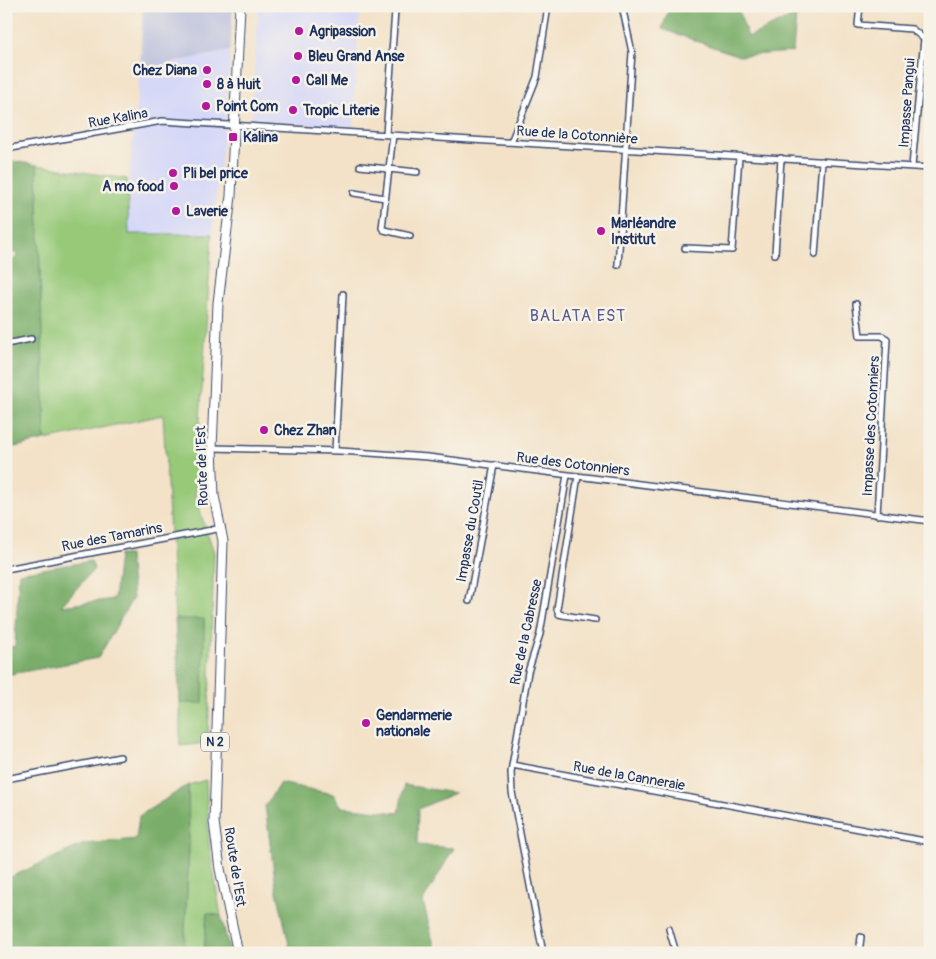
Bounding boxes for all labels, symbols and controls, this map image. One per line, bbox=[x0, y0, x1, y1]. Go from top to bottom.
place label: Agripassion bbox=[309, 23, 376, 40]
marker: Agripassion bbox=[293, 25, 305, 37]
place label: Bleu Grand Anse bbox=[308, 48, 405, 65]
marker: Bleu Grand Anse bbox=[292, 50, 304, 62]
street label: Impasse Pangui bbox=[895, 57, 919, 148]
place label: Chez Diana bbox=[133, 62, 197, 79]
marker: Chez Diana bbox=[201, 64, 213, 76]
place label: Call Me bbox=[306, 72, 349, 89]
marker: Call Me bbox=[290, 74, 302, 86]
place label: 8 à Huit bbox=[217, 76, 261, 93]
marker: 8 à Huit bbox=[201, 78, 213, 90]
place label: Point Com bbox=[216, 98, 279, 115]
marker: Point Com bbox=[200, 100, 212, 112]
place label: Tropic Literie bbox=[302, 102, 380, 119]
street label: Rue Kalina bbox=[87, 104, 149, 132]
marker: Tropic Literie bbox=[287, 104, 299, 116]
street label: Rue de la Cotonnière bbox=[516, 122, 638, 148]
place label: Kalina bbox=[243, 129, 279, 146]
marker: Kalina bbox=[227, 131, 239, 143]
place label: Pli bel price bbox=[183, 165, 249, 182]
marker: Pli bel price bbox=[167, 167, 179, 179]
place label: A mo food bbox=[102, 178, 164, 195]
marker: A mo food bbox=[168, 180, 180, 192]
place label: Laverie bbox=[186, 203, 229, 220]
marker: Laverie bbox=[170, 205, 182, 217]
place label: Marléandre Institut bbox=[611, 215, 677, 248]
marker: Marléandre Institut bbox=[595, 225, 607, 237]
district label: BALATA EST bbox=[530, 306, 626, 326]
street label: Impasse des Cotonniers bbox=[859, 354, 883, 497]
place label: Chez Zhan bbox=[274, 422, 337, 439]
marker: Chez Zhan bbox=[258, 424, 270, 436]
street label: Route de l'Est bbox=[192, 425, 212, 507]
street label: Rue des Cotonniers bbox=[515, 449, 631, 479]
street label: Impasse du Coutil bbox=[453, 479, 487, 583]
street label: Rue des Tamarins bbox=[60, 519, 164, 555]
street label: Rue de la Cabresse bbox=[506, 577, 546, 687]
place label: Gendarmerie nationale bbox=[376, 707, 453, 740]
marker: Gendarmerie nationale bbox=[360, 717, 372, 729]
road number: N 2 bbox=[201, 732, 229, 752]
street label: Rue de la Canneraie bbox=[572, 758, 686, 794]
street label: Route de l'Est bbox=[220, 826, 250, 908]

